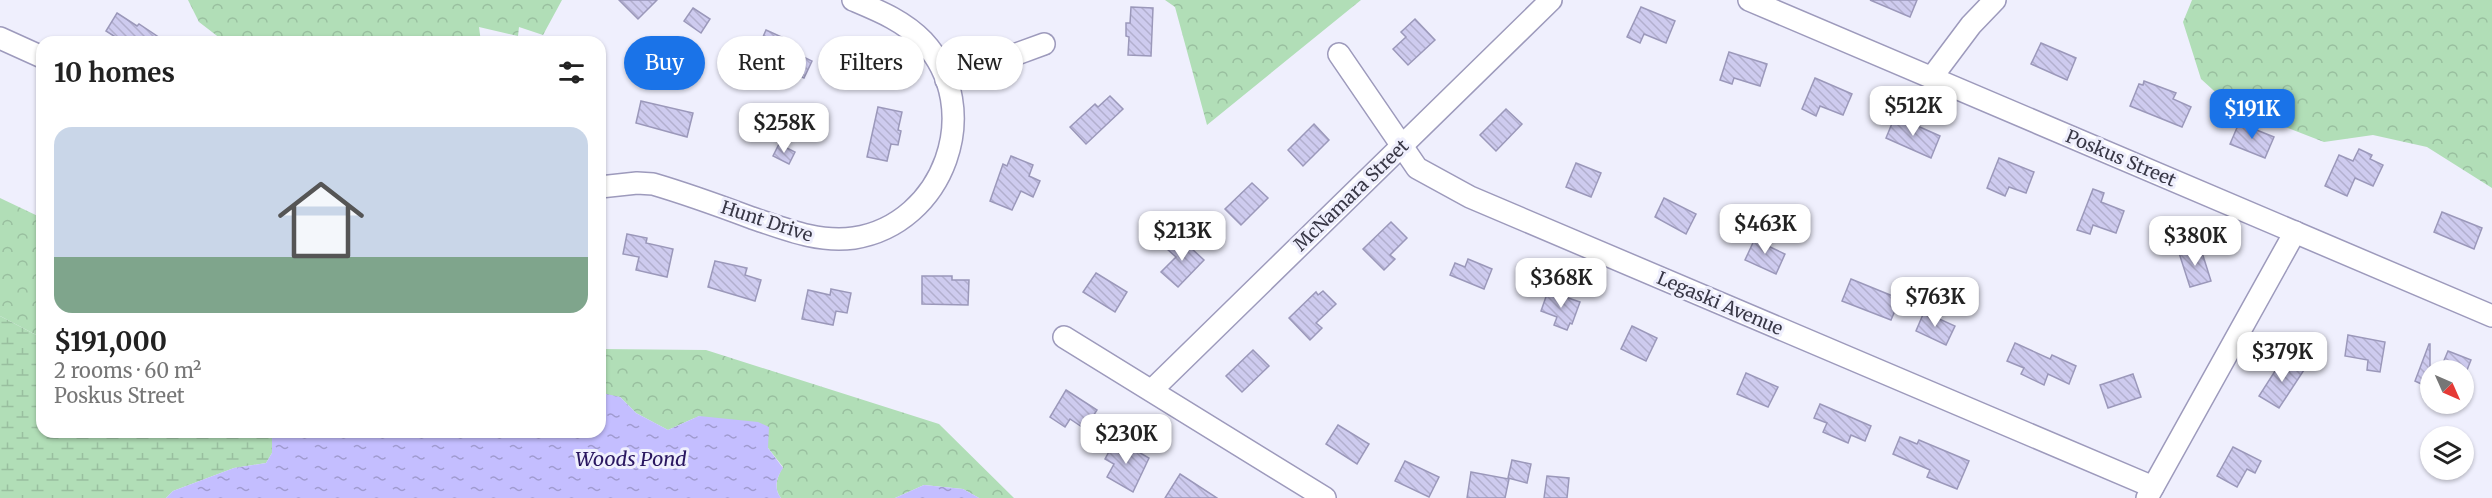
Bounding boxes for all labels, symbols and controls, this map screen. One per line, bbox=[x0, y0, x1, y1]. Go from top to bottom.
chip: Buy bbox=[624, 36, 705, 90]
chip: Rent bbox=[717, 36, 806, 90]
chip: Filters bbox=[818, 36, 924, 90]
chip: New bbox=[936, 36, 1023, 90]
text: 10 homes bbox=[54, 56, 175, 89]
icon: filters bbox=[555, 56, 588, 89]
pin: $512K bbox=[1871, 86, 1955, 137]
pin: $191K bbox=[2210, 89, 2294, 140]
text: $512K bbox=[1884, 93, 1942, 118]
text: $191K bbox=[2224, 96, 2280, 121]
pin: $258K bbox=[742, 103, 826, 154]
text: $258K bbox=[753, 110, 815, 135]
street label: Poskus Street bbox=[2062, 124, 2180, 192]
street label: McNamara Street bbox=[1289, 134, 1413, 256]
icon: home bbox=[267, 166, 375, 274]
street label: Hunt Drive bbox=[718, 195, 816, 247]
pin: $463K bbox=[1723, 204, 1807, 255]
pin: $213K bbox=[1140, 211, 1224, 262]
text: $463K bbox=[1734, 211, 1796, 236]
pin: $380K bbox=[2153, 216, 2237, 267]
text: $213K bbox=[1153, 218, 1211, 243]
text: $380K bbox=[2163, 223, 2227, 248]
pin: $368K bbox=[1519, 258, 1603, 309]
text: $368K bbox=[1530, 265, 1592, 290]
street label: Legaski Avenue bbox=[1653, 266, 1787, 340]
pin: $763K bbox=[1893, 277, 1977, 328]
text: $763K bbox=[1905, 284, 1965, 309]
text: $191,000 bbox=[54, 325, 167, 358]
pin: $379K bbox=[2240, 332, 2324, 383]
text: $379K bbox=[2251, 339, 2313, 364]
text: 2 rooms · 60 m² bbox=[54, 358, 201, 383]
north arrow bbox=[2420, 360, 2474, 414]
map controls bbox=[2420, 360, 2474, 480]
text: Poskus Street bbox=[54, 383, 185, 408]
pin: $230K bbox=[1084, 414, 1168, 465]
text: $230K bbox=[1095, 421, 1157, 446]
button: layers bbox=[2420, 426, 2474, 480]
water label: Woods Pond bbox=[575, 446, 687, 471]

